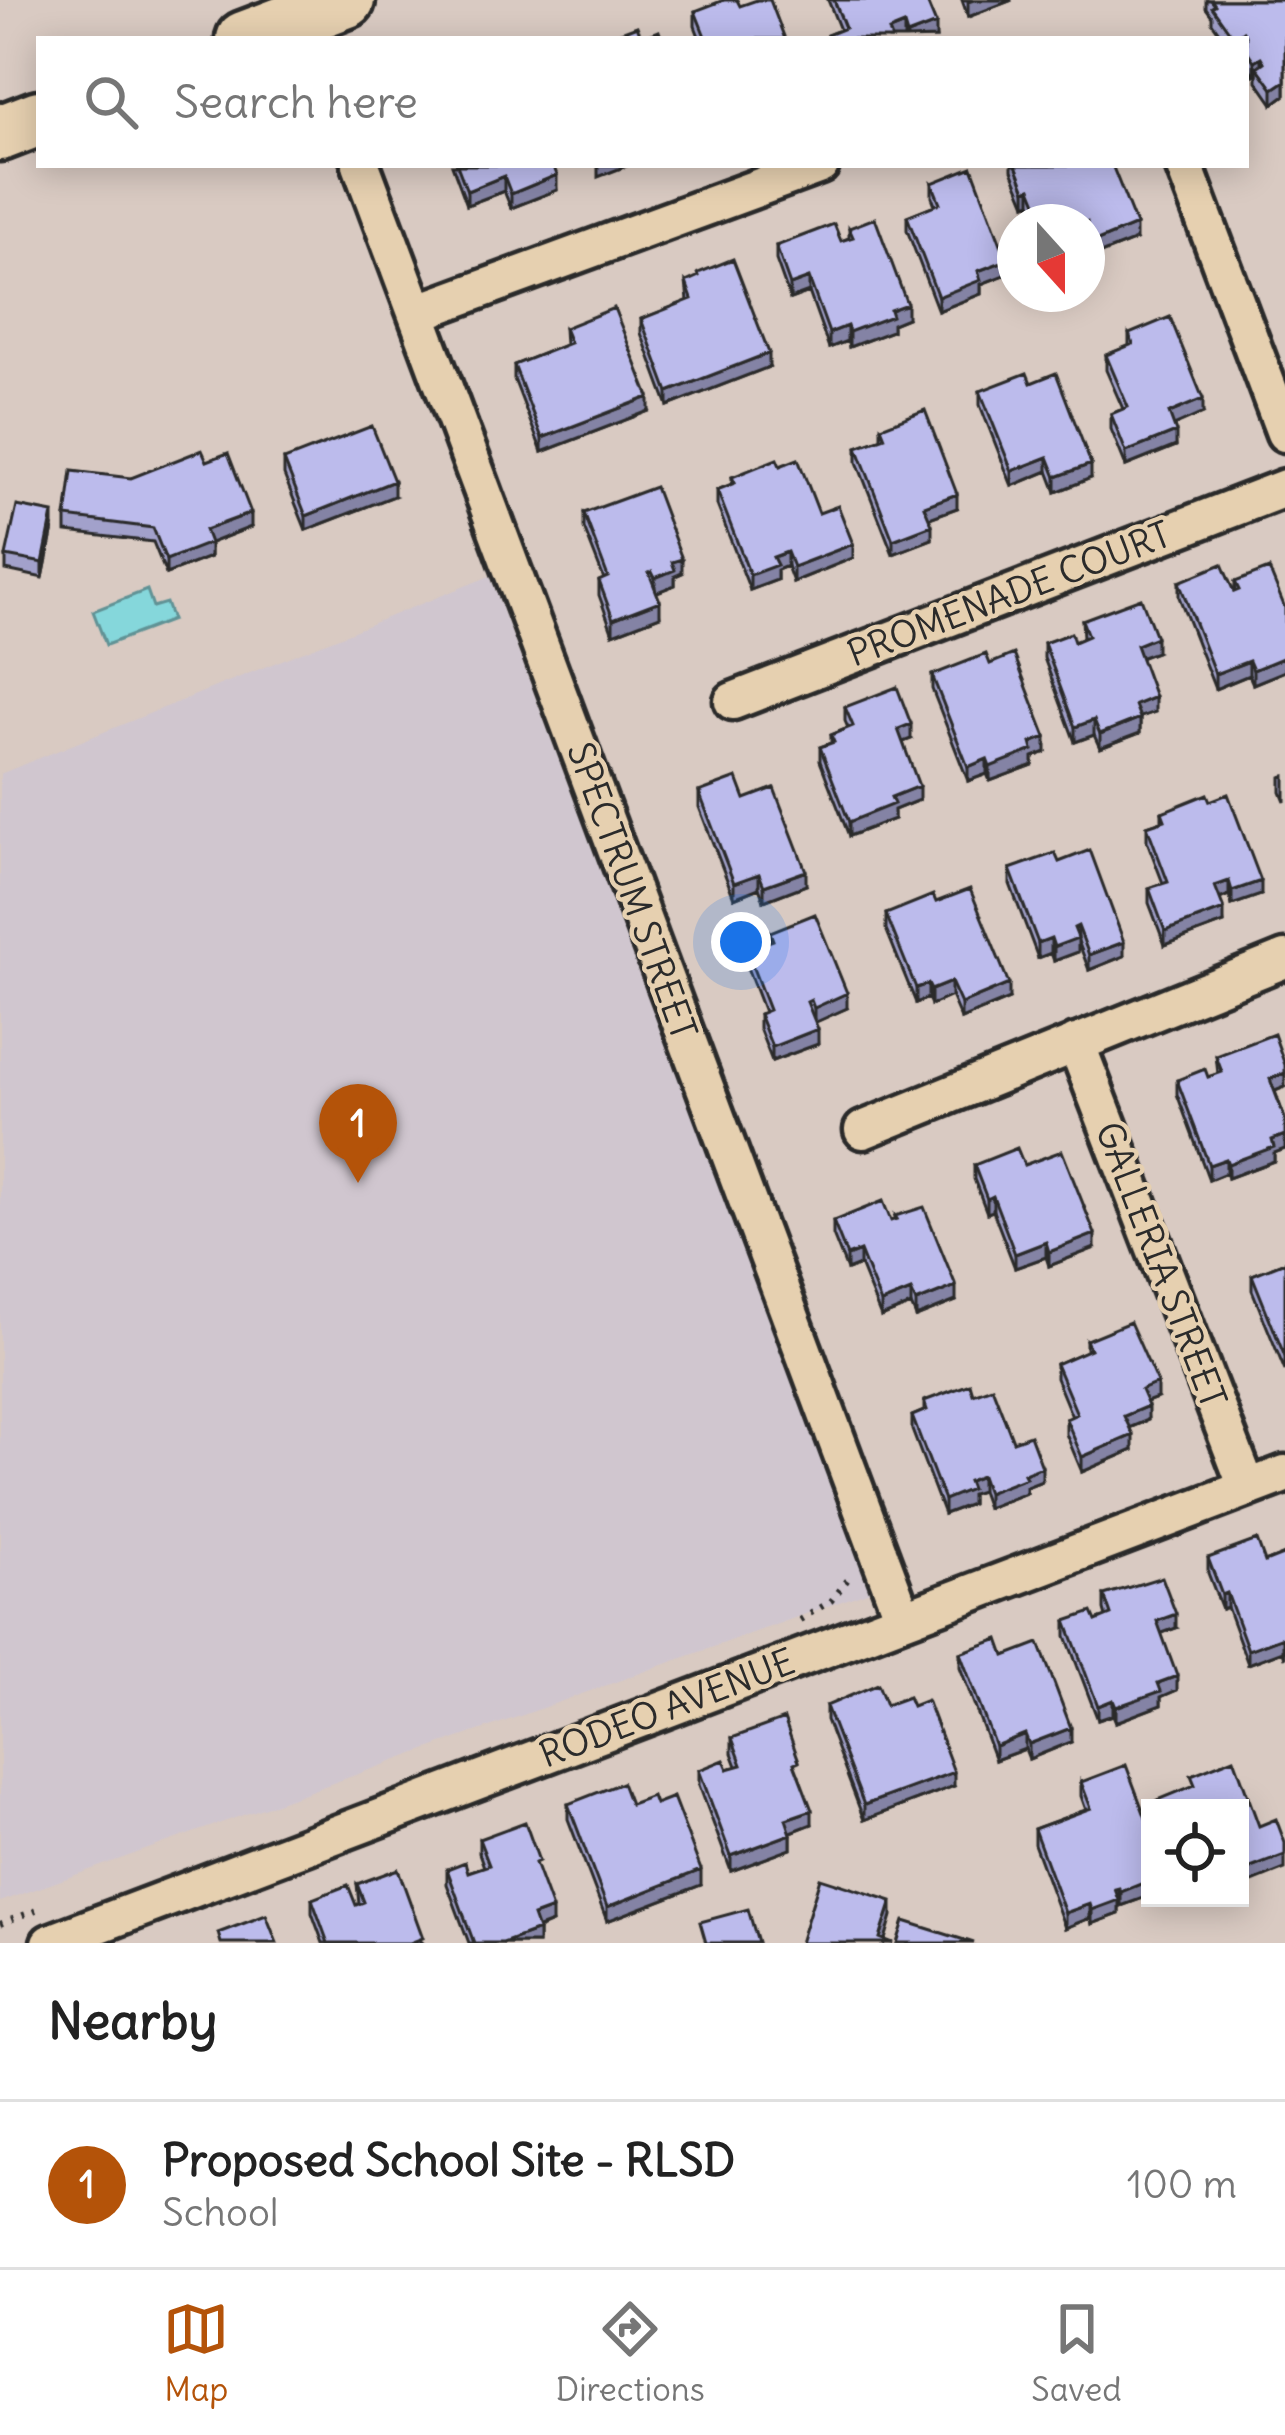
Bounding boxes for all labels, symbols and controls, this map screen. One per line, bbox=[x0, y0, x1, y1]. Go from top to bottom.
search box bbox=[36, 36, 1249, 168]
icon: search bbox=[78, 69, 144, 135]
text: Search here bbox=[174, 74, 418, 130]
north arrow bbox=[997, 204, 1105, 312]
street label: PROMENADE COURT bbox=[841, 512, 1177, 676]
street label: SPECTRUM STREET bbox=[557, 736, 707, 1046]
your location bbox=[711, 912, 771, 972]
pin: 1 bbox=[319, 1084, 397, 1183]
street label: GALLERIA STREET bbox=[1086, 1116, 1236, 1414]
street label: RODEO AVENUE bbox=[533, 1639, 801, 1777]
map controls bbox=[1141, 1799, 1249, 1907]
button: locate bbox=[1141, 1799, 1249, 1907]
text: Nearby bbox=[48, 1989, 217, 2053]
text: Proposed School Site - RLSD bbox=[162, 2132, 735, 2188]
text: 1 bbox=[79, 2160, 95, 2209]
text: 100 m bbox=[1127, 2160, 1237, 2209]
text: School bbox=[162, 2188, 279, 2237]
tab: Map bbox=[163, 2296, 229, 2410]
tab: Directions bbox=[556, 2296, 705, 2410]
tab: Saved bbox=[1031, 2296, 1122, 2410]

